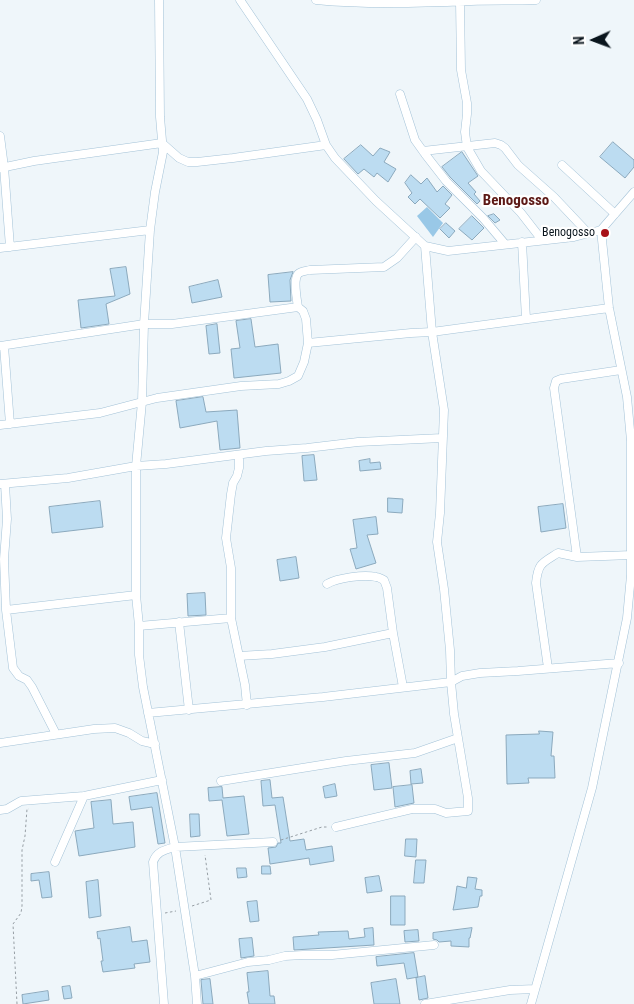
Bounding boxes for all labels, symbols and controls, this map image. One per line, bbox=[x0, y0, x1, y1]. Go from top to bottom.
north arrow bbox=[569, 15, 619, 65]
text: N bbox=[571, 36, 587, 45]
district label: Benogosso bbox=[483, 192, 549, 210]
place label: Benogosso bbox=[542, 226, 595, 240]
marker: Benogosso bbox=[599, 227, 611, 239]

